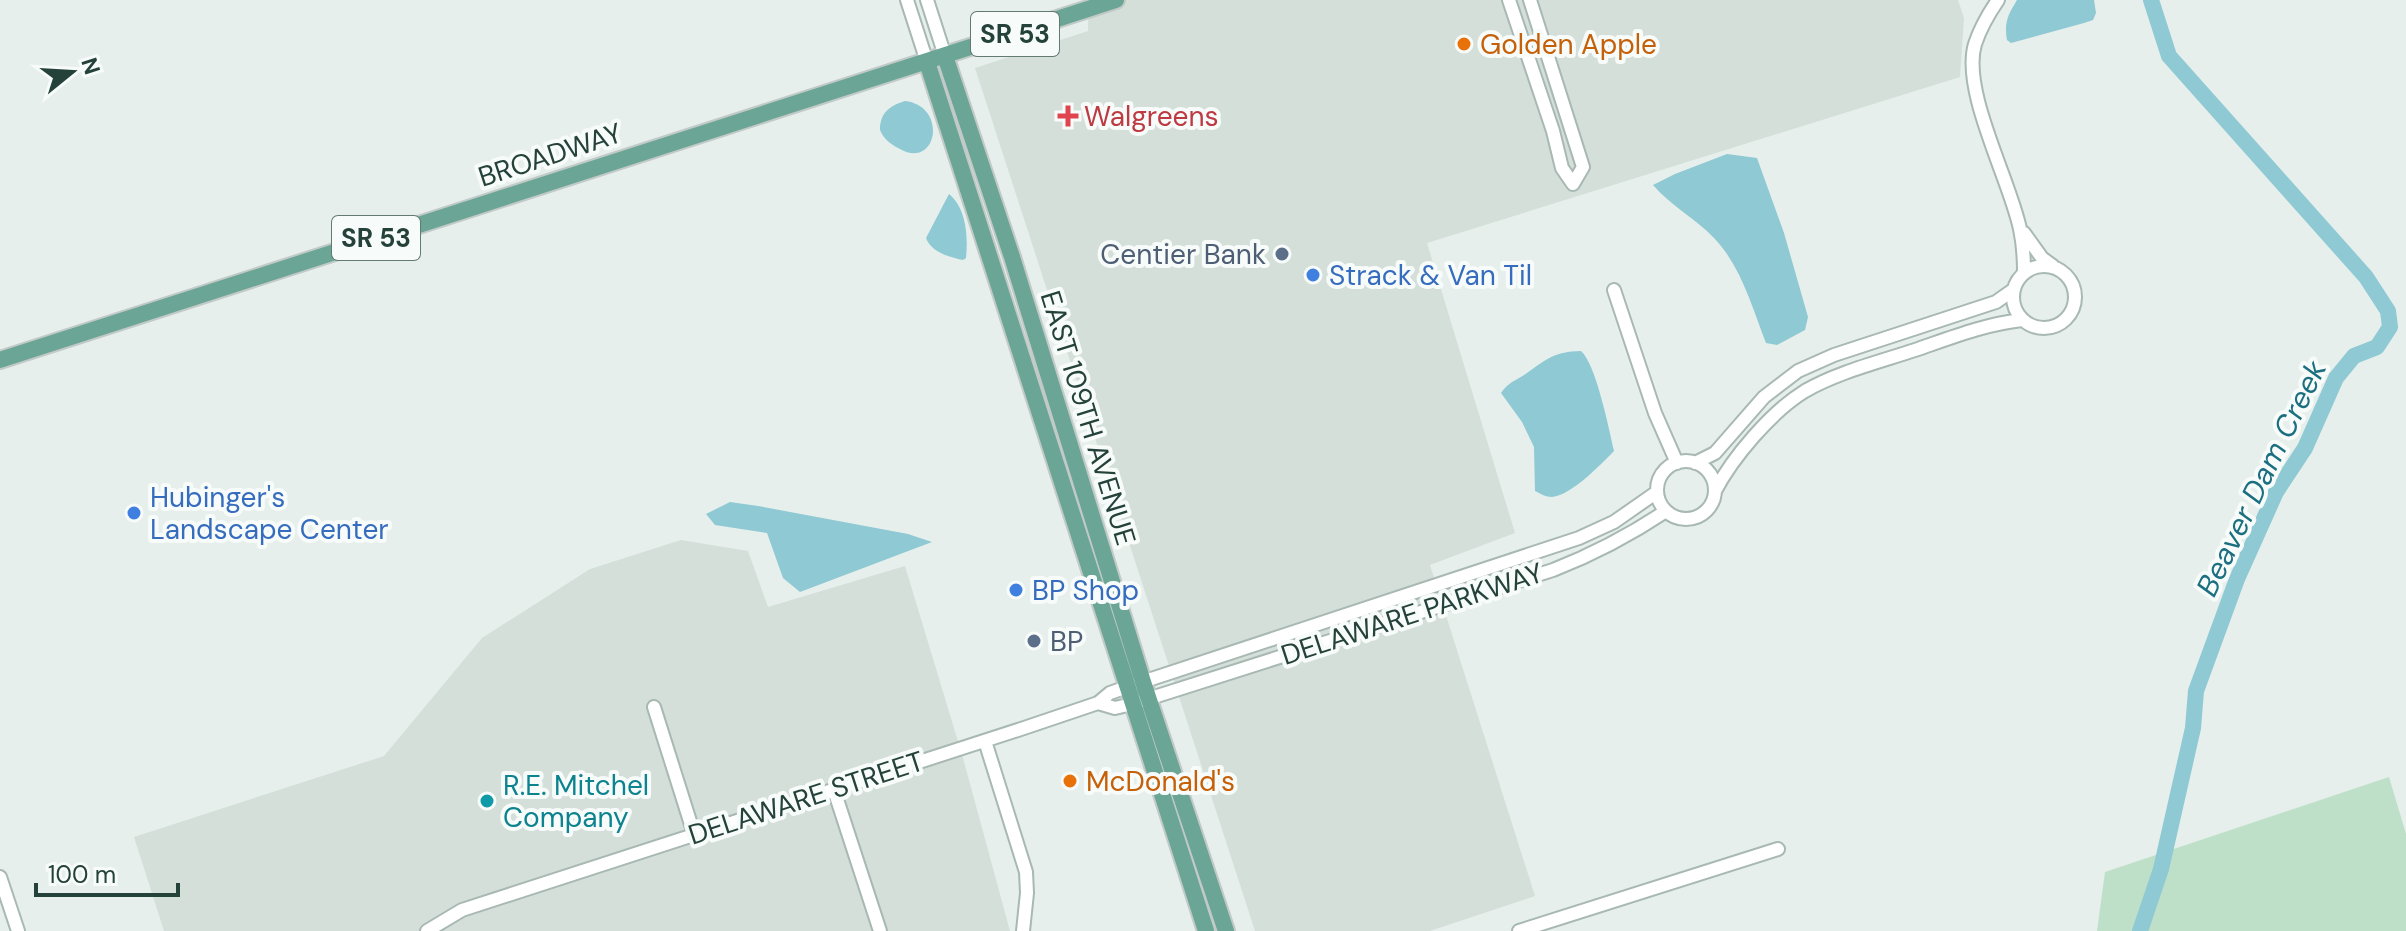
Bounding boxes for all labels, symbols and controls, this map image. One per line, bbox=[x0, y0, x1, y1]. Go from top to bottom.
road number: SR 53 bbox=[971, 12, 1059, 56]
place label: Golden Apple bbox=[1480, 26, 1657, 63]
north arrow bbox=[32, 32, 112, 112]
marker: Golden Apple bbox=[1455, 35, 1473, 53]
text: N bbox=[74, 54, 107, 78]
place label: Walgreens bbox=[1084, 98, 1219, 135]
marker: Walgreens bbox=[1059, 107, 1077, 125]
street label: BROADWAY bbox=[473, 114, 627, 196]
road number: SR 53 bbox=[332, 216, 420, 260]
place label: Centier Bank bbox=[1100, 236, 1266, 273]
marker: Centier Bank bbox=[1273, 245, 1291, 263]
place label: Strack & Van Til bbox=[1329, 257, 1532, 294]
marker: Strack & Van Til bbox=[1304, 266, 1322, 284]
street label: EAST 109TH AVENUE bbox=[1032, 286, 1144, 550]
water label: Beaver Dam Creek bbox=[2187, 353, 2335, 602]
place label: Hubinger's Landscape Center bbox=[150, 479, 389, 548]
marker: Hubinger's Landscape Center bbox=[125, 504, 143, 522]
street label: DELAWARE PARKWAY bbox=[1276, 554, 1548, 674]
place label: BP Shop bbox=[1032, 572, 1139, 609]
marker: BP Shop bbox=[1007, 581, 1025, 599]
place label: BP bbox=[1050, 623, 1083, 660]
marker: BP bbox=[1025, 632, 1043, 650]
street label: DELAWARE STREET bbox=[684, 742, 928, 854]
place label: McDonald's bbox=[1086, 763, 1235, 800]
place label: R.E. Mitchel Company bbox=[503, 767, 649, 836]
marker: McDonald's bbox=[1061, 772, 1079, 790]
marker: R.E. Mitchel Company bbox=[478, 792, 496, 810]
scale bar bbox=[36, 847, 178, 897]
text: 100 m bbox=[48, 859, 116, 890]

